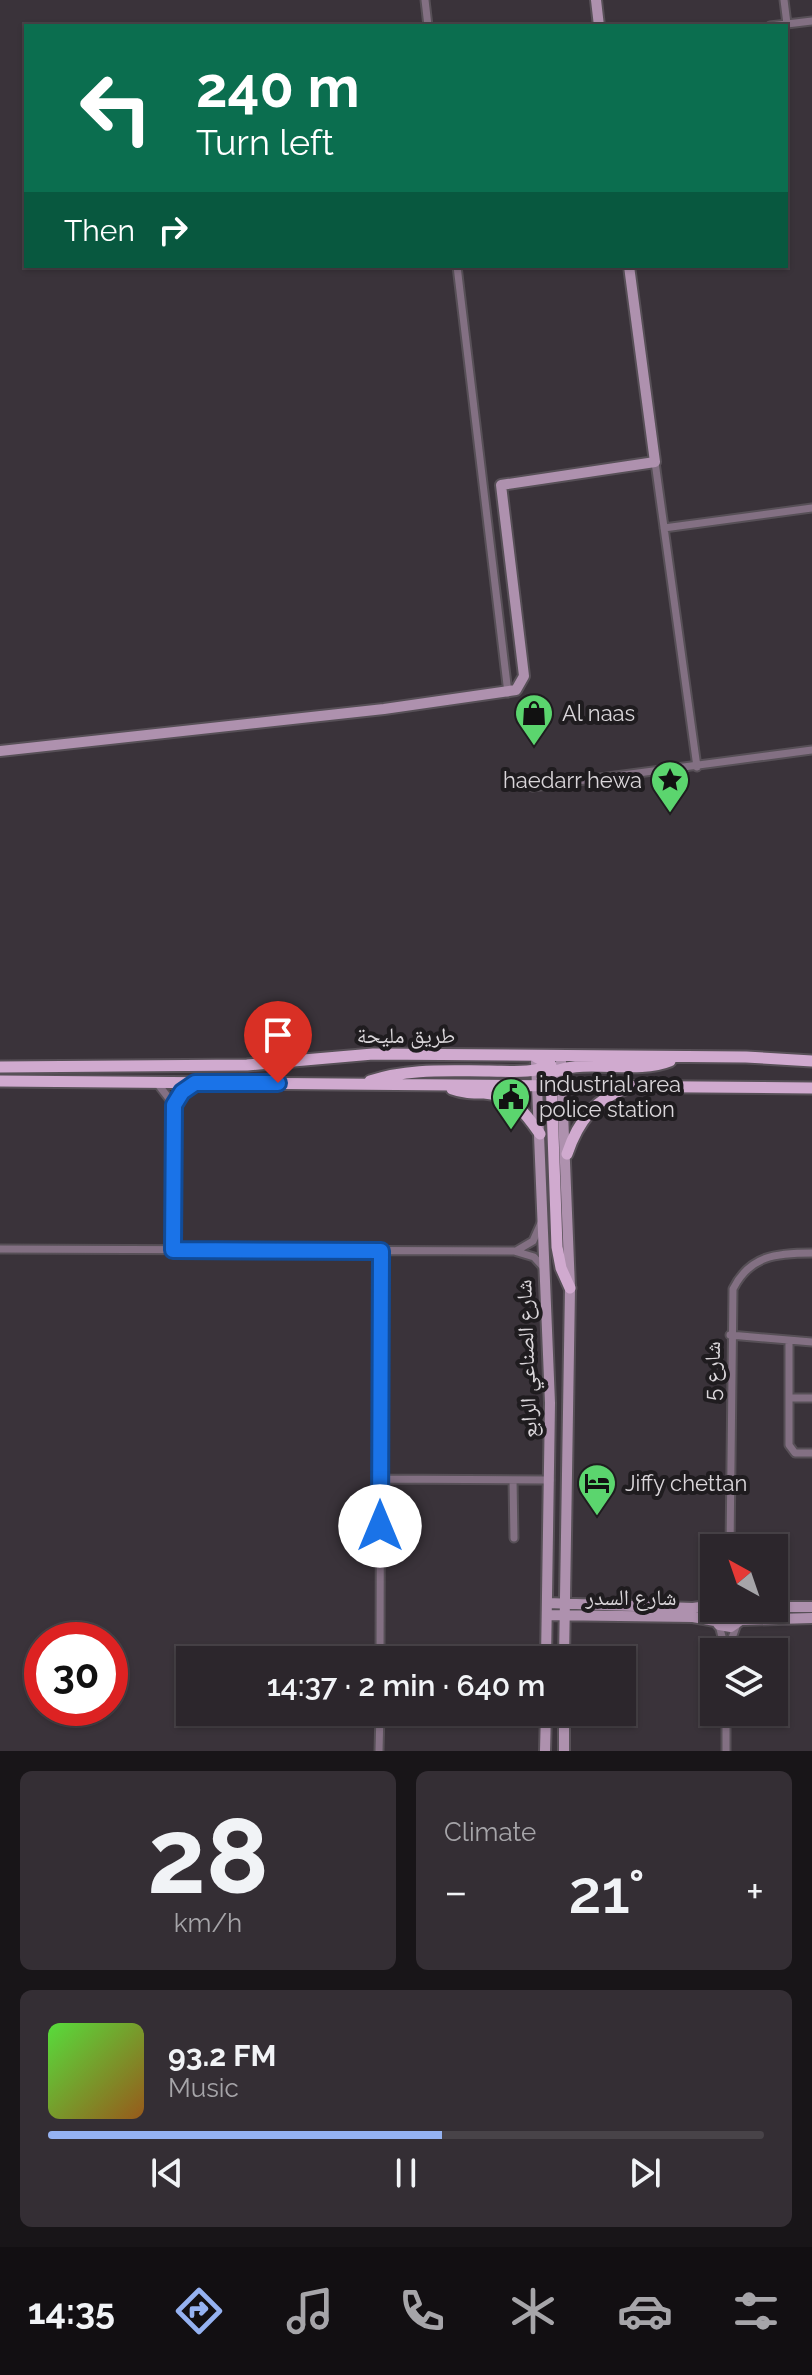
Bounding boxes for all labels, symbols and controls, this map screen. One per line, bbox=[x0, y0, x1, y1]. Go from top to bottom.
text: 240 m bbox=[196, 54, 360, 120]
icon: left bbox=[64, 56, 168, 160]
text: Turn left bbox=[196, 121, 334, 163]
icon: right bbox=[151, 208, 195, 252]
text: Then bbox=[64, 213, 135, 248]
shop icon: Al naas bbox=[513, 692, 555, 747]
place label: Al naas bbox=[562, 700, 635, 726]
place icon: haedarr hewa bbox=[649, 759, 691, 814]
place label: haedarr hewa bbox=[503, 767, 642, 793]
pin bbox=[244, 1001, 312, 1083]
icon: arrive bbox=[256, 1013, 300, 1057]
street label: طريق مليحة bbox=[357, 1022, 455, 1049]
place label: industrial area police station bbox=[539, 1071, 681, 1122]
public building icon: industrial area police station bbox=[490, 1076, 532, 1131]
street label: شارع الصناعي الرابع bbox=[510, 1279, 546, 1439]
street label: شارع 5 bbox=[699, 1341, 726, 1401]
hotel icon: Jiffy chettan bbox=[576, 1462, 618, 1517]
place label: Jiffy chettan bbox=[625, 1470, 747, 1496]
position arrow bbox=[338, 1484, 422, 1568]
north arrow bbox=[700, 1534, 788, 1622]
map controls bbox=[700, 1534, 788, 1726]
street label: شارع السدر bbox=[585, 1584, 676, 1611]
speed limit sign: 30 bbox=[24, 1622, 128, 1726]
button: layers bbox=[700, 1638, 788, 1726]
text: 14:37 · 2 min · 640 m bbox=[267, 1668, 545, 1703]
text: 28 bbox=[147, 1795, 269, 1917]
text: Climate bbox=[444, 1817, 536, 1847]
text: 21° bbox=[568, 1857, 645, 1927]
text: − bbox=[444, 1866, 468, 1917]
text: + bbox=[746, 1866, 764, 1917]
text: km/h bbox=[174, 1908, 242, 1938]
text: 93.2 FM bbox=[168, 2038, 276, 2073]
text: Music bbox=[168, 2073, 239, 2103]
icon: previous bbox=[145, 2151, 189, 2195]
icon: pause bbox=[384, 2151, 428, 2195]
icon: next bbox=[623, 2151, 667, 2195]
icon: directions bbox=[171, 2283, 227, 2339]
icon: music bbox=[282, 2283, 338, 2339]
icon: phone bbox=[394, 2283, 450, 2339]
icon: climate bbox=[505, 2283, 561, 2339]
icon: car bbox=[617, 2283, 673, 2339]
icon: filters bbox=[728, 2283, 784, 2339]
text: 14:35 bbox=[28, 2290, 115, 2332]

